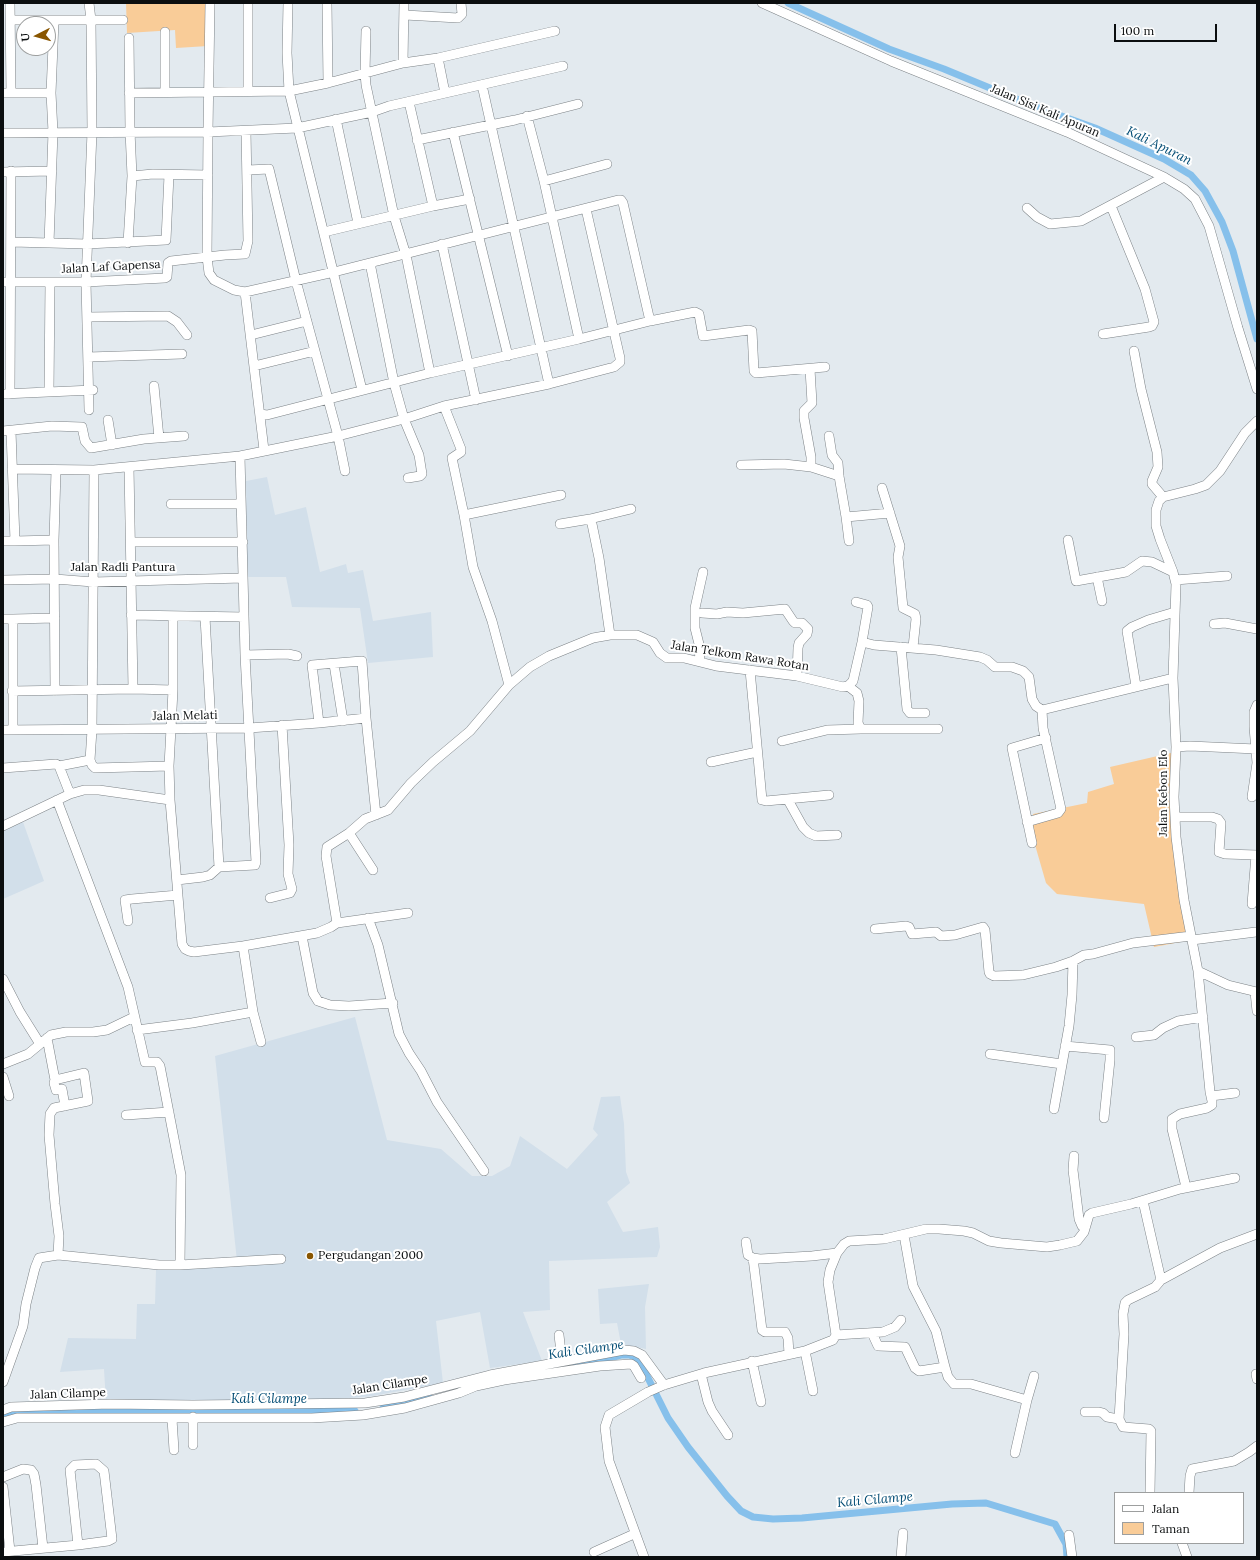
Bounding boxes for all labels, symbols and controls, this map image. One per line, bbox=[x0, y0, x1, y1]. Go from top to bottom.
north arrow bbox=[16, 16, 56, 56]
scale bar bbox=[1116, 16, 1219, 42]
text: 100 m bbox=[1121, 23, 1154, 38]
text: U bbox=[18, 32, 32, 42]
street label: Jalan Sisi Kali Apuran bbox=[988, 81, 1102, 141]
water label: Kali Apuran bbox=[1124, 123, 1194, 169]
street label: Jalan Laf Gapensa bbox=[61, 257, 161, 277]
street label: Jalan Radli Pantura bbox=[71, 561, 175, 575]
street label: Jalan Telkom Rawa Rotan bbox=[670, 638, 810, 674]
street label: Jalan Melati bbox=[152, 708, 218, 724]
street label: Jalan Kebon Elo bbox=[1157, 749, 1171, 837]
place label: Pergudangan 2000 bbox=[318, 1249, 423, 1263]
marker: Pergudangan 2000 bbox=[305, 1251, 315, 1261]
water label: Kali Cilampe bbox=[547, 1337, 625, 1363]
street label: Jalan Cilampe bbox=[351, 1372, 429, 1398]
street label: Jalan Cilampe bbox=[30, 1385, 106, 1403]
water label: Kali Cilampe bbox=[231, 1391, 307, 1407]
water label: Kali Cilampe bbox=[836, 1489, 914, 1511]
legend bbox=[1114, 1492, 1244, 1544]
text: Jalan bbox=[1152, 1501, 1179, 1516]
text: Taman bbox=[1152, 1521, 1190, 1536]

